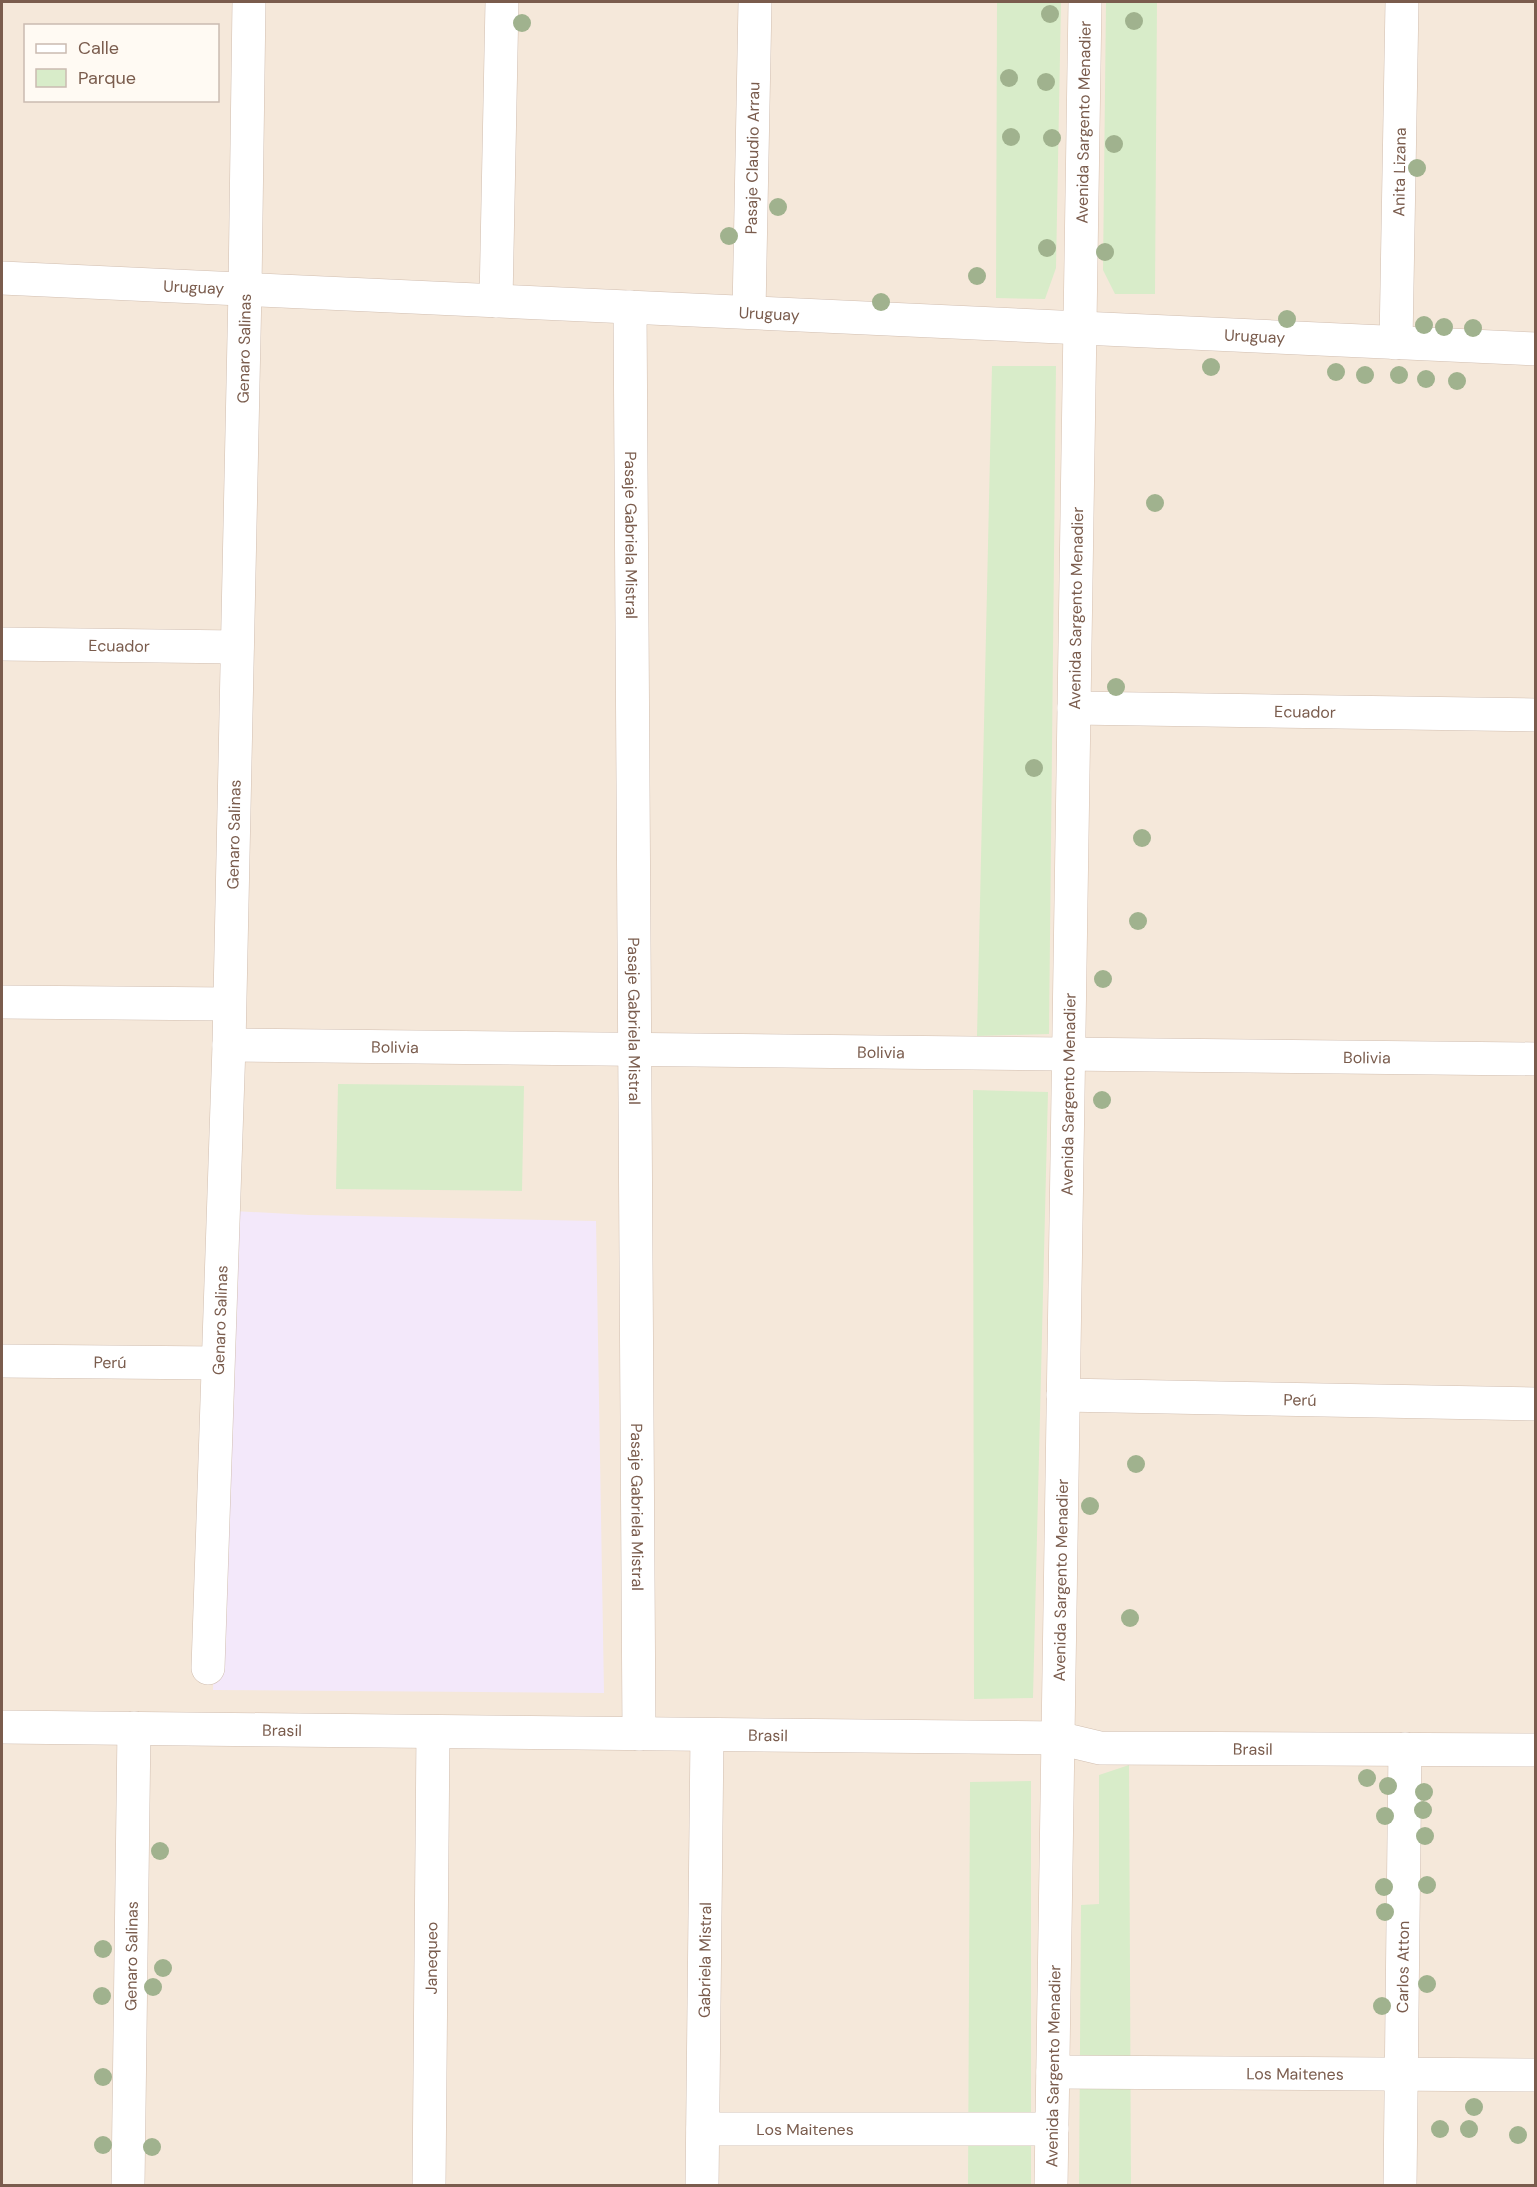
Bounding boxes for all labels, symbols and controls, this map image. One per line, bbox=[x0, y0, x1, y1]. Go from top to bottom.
street label: Avenida Sargento Menadier bbox=[1071, 21, 1095, 224]
legend bbox=[24, 24, 219, 102]
text: Calle bbox=[78, 36, 119, 60]
text: Parque bbox=[78, 66, 136, 90]
street label: Pasaje Claudio Arrau bbox=[740, 82, 764, 235]
street label: Anita Lizana bbox=[1388, 127, 1410, 217]
street label: Uruguay bbox=[163, 275, 225, 299]
street label: Genaro Salinas bbox=[232, 293, 255, 404]
street label: Uruguay bbox=[738, 302, 800, 325]
street label: Uruguay bbox=[1224, 324, 1286, 348]
street label: Pasaje Gabriela Mistral bbox=[620, 451, 642, 619]
street label: Avenida Sargento Menadier bbox=[1063, 507, 1088, 710]
street label: Ecuador bbox=[88, 635, 150, 656]
street label: Ecuador bbox=[1274, 701, 1336, 722]
street label: Genaro Salinas bbox=[222, 779, 245, 890]
street label: Pasaje Gabriela Mistral bbox=[623, 937, 646, 1105]
street label: Avenida Sargento Menadier bbox=[1056, 992, 1080, 1196]
street label: Bolivia bbox=[371, 1036, 419, 1058]
street label: Bolivia bbox=[857, 1041, 905, 1063]
street label: Bolivia bbox=[1343, 1046, 1391, 1068]
street label: Genaro Salinas bbox=[207, 1265, 232, 1375]
street label: Perú bbox=[93, 1351, 127, 1373]
street label: Perú bbox=[1283, 1389, 1317, 1410]
street label: Pasaje Gabriela Mistral bbox=[627, 1423, 649, 1591]
street label: Avenida Sargento Menadier bbox=[1048, 1478, 1073, 1682]
street label: Brasil bbox=[262, 1719, 302, 1741]
street label: Brasil bbox=[748, 1724, 788, 1746]
street label: Brasil bbox=[1233, 1738, 1273, 1759]
street label: Genaro Salinas bbox=[120, 1901, 142, 2011]
street label: Gabriela Mistral bbox=[693, 1902, 716, 2018]
street label: Janequeo bbox=[420, 1921, 442, 1995]
street label: Carlos Atton bbox=[1391, 1921, 1414, 2013]
street label: Avenida Sargento Menadier bbox=[1041, 1964, 1065, 2168]
street label: Los Maitenes bbox=[1246, 2063, 1344, 2084]
street label: Los Maitenes bbox=[756, 2119, 854, 2140]

